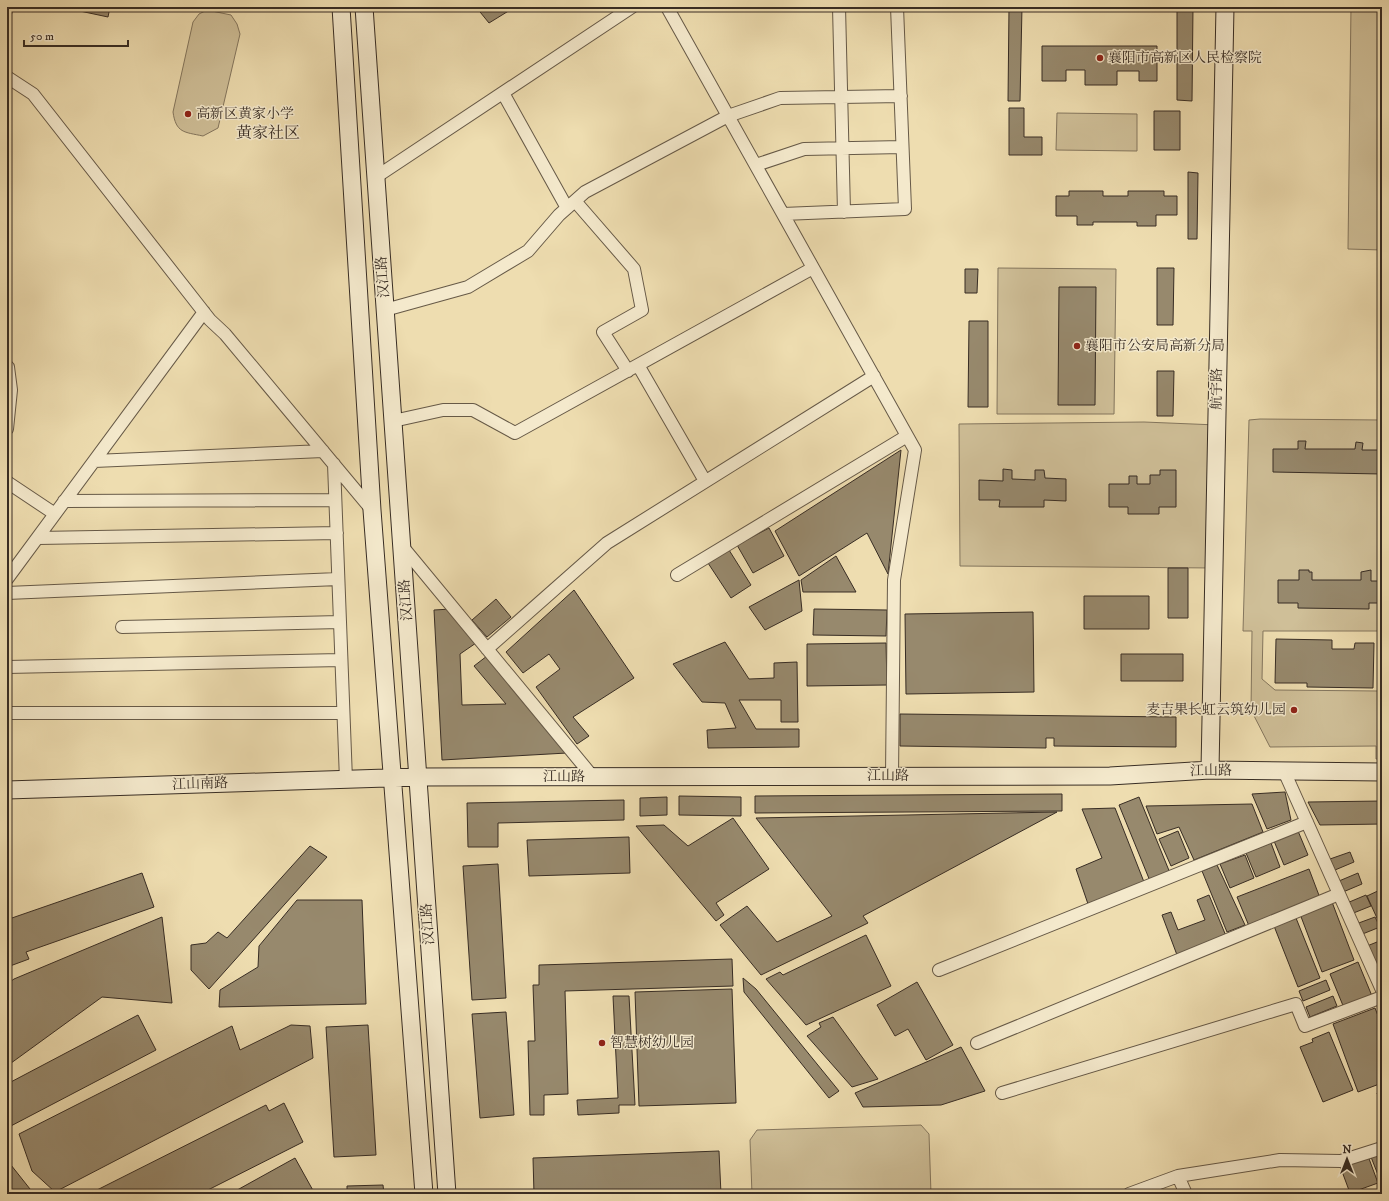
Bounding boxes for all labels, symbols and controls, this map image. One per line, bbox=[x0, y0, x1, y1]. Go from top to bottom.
scale bar bbox=[24, 22, 128, 48]
text: 50 m bbox=[30, 29, 54, 44]
place label: 襄阳市高新区人民检察院 bbox=[1108, 49, 1262, 67]
marker: 襄阳市高新区人民检察院 bbox=[1095, 53, 1105, 63]
place label: 高新区黄家小学 bbox=[196, 105, 294, 123]
marker: 高新区黄家小学 bbox=[183, 109, 193, 119]
district label: 黄家社区 bbox=[236, 123, 300, 143]
street label: 汉江路 bbox=[373, 255, 393, 299]
place label: 襄阳市公安局高新分局 bbox=[1085, 337, 1225, 355]
marker: 襄阳市公安局高新分局 bbox=[1072, 341, 1082, 351]
street label: 航宇路 bbox=[1208, 368, 1226, 410]
street label: 汉江路 bbox=[396, 578, 416, 622]
place label: 麦吉果长虹云筑幼儿园 bbox=[1146, 701, 1286, 719]
marker: 麦吉果长虹云筑幼儿园 bbox=[1289, 705, 1299, 715]
street label: 江山路 bbox=[1190, 762, 1232, 780]
street label: 江山路 bbox=[867, 767, 909, 785]
street label: 江山路 bbox=[543, 768, 585, 786]
street label: 江山南路 bbox=[172, 774, 228, 794]
street label: 汉江路 bbox=[418, 902, 438, 946]
place label: 智慧树幼儿园 bbox=[610, 1034, 694, 1052]
marker: 智慧树幼儿园 bbox=[597, 1038, 607, 1048]
north arrow bbox=[1327, 1139, 1367, 1179]
text: N bbox=[1342, 1143, 1352, 1157]

